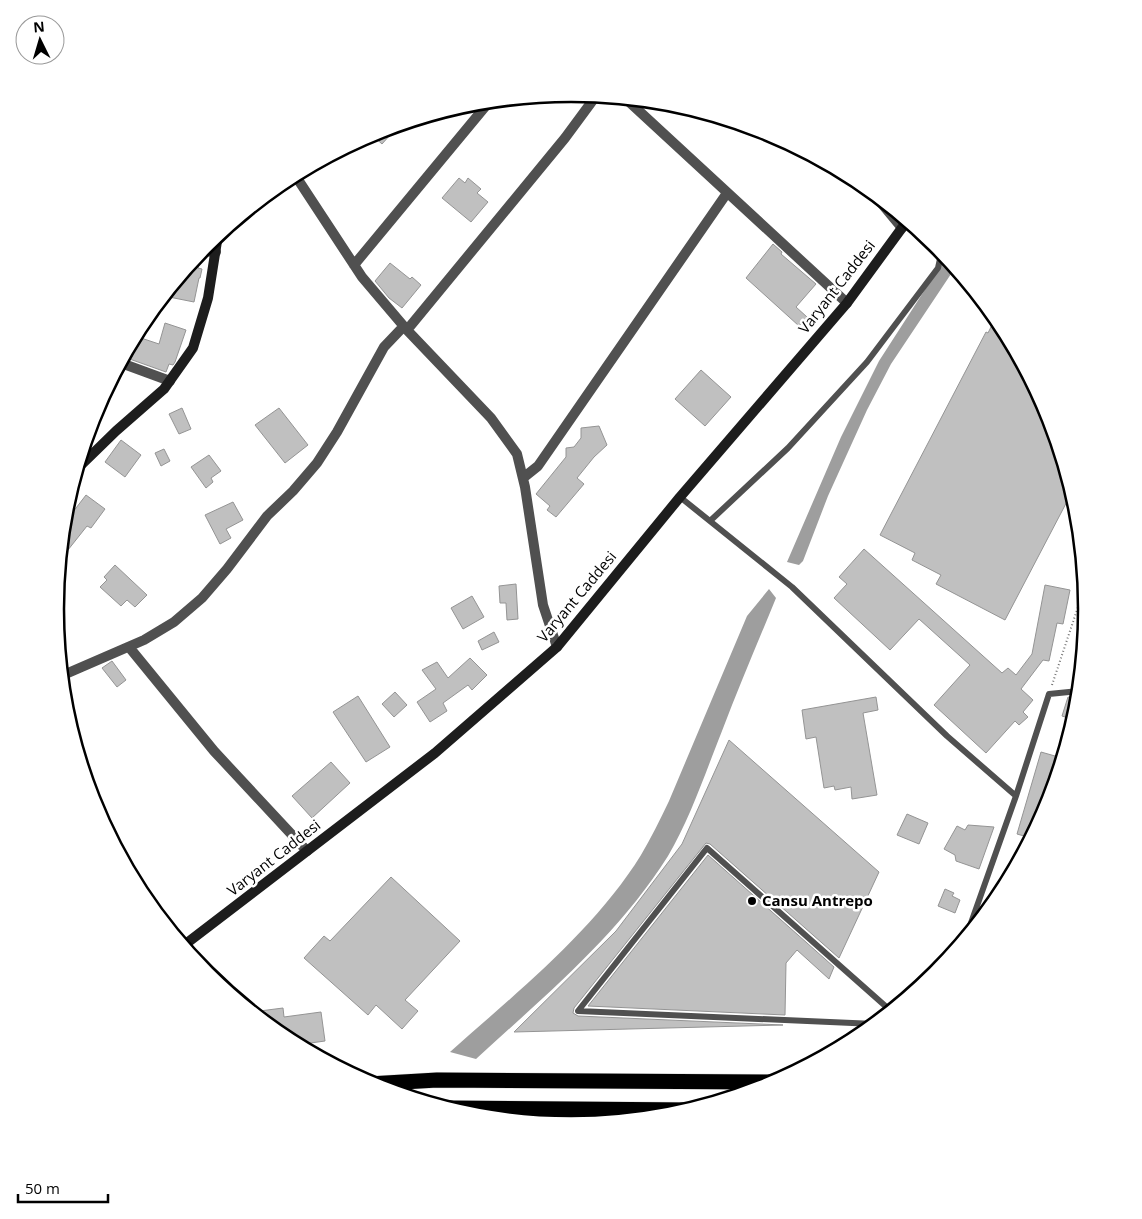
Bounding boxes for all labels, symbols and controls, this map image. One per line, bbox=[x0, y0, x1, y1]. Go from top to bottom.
north arrow bbox=[15, 15, 65, 65]
text: N bbox=[32, 17, 45, 37]
street label: Varyant Caddesi bbox=[793, 236, 879, 337]
street label: Varyant Caddesi bbox=[532, 547, 620, 646]
street label: Varyant Caddesi bbox=[223, 814, 324, 900]
place label: Cansu Antrepo bbox=[762, 890, 873, 910]
marker: Cansu Antrepo bbox=[746, 895, 758, 907]
scale bar bbox=[18, 1172, 108, 1204]
text: 50 m bbox=[25, 1178, 60, 1198]

